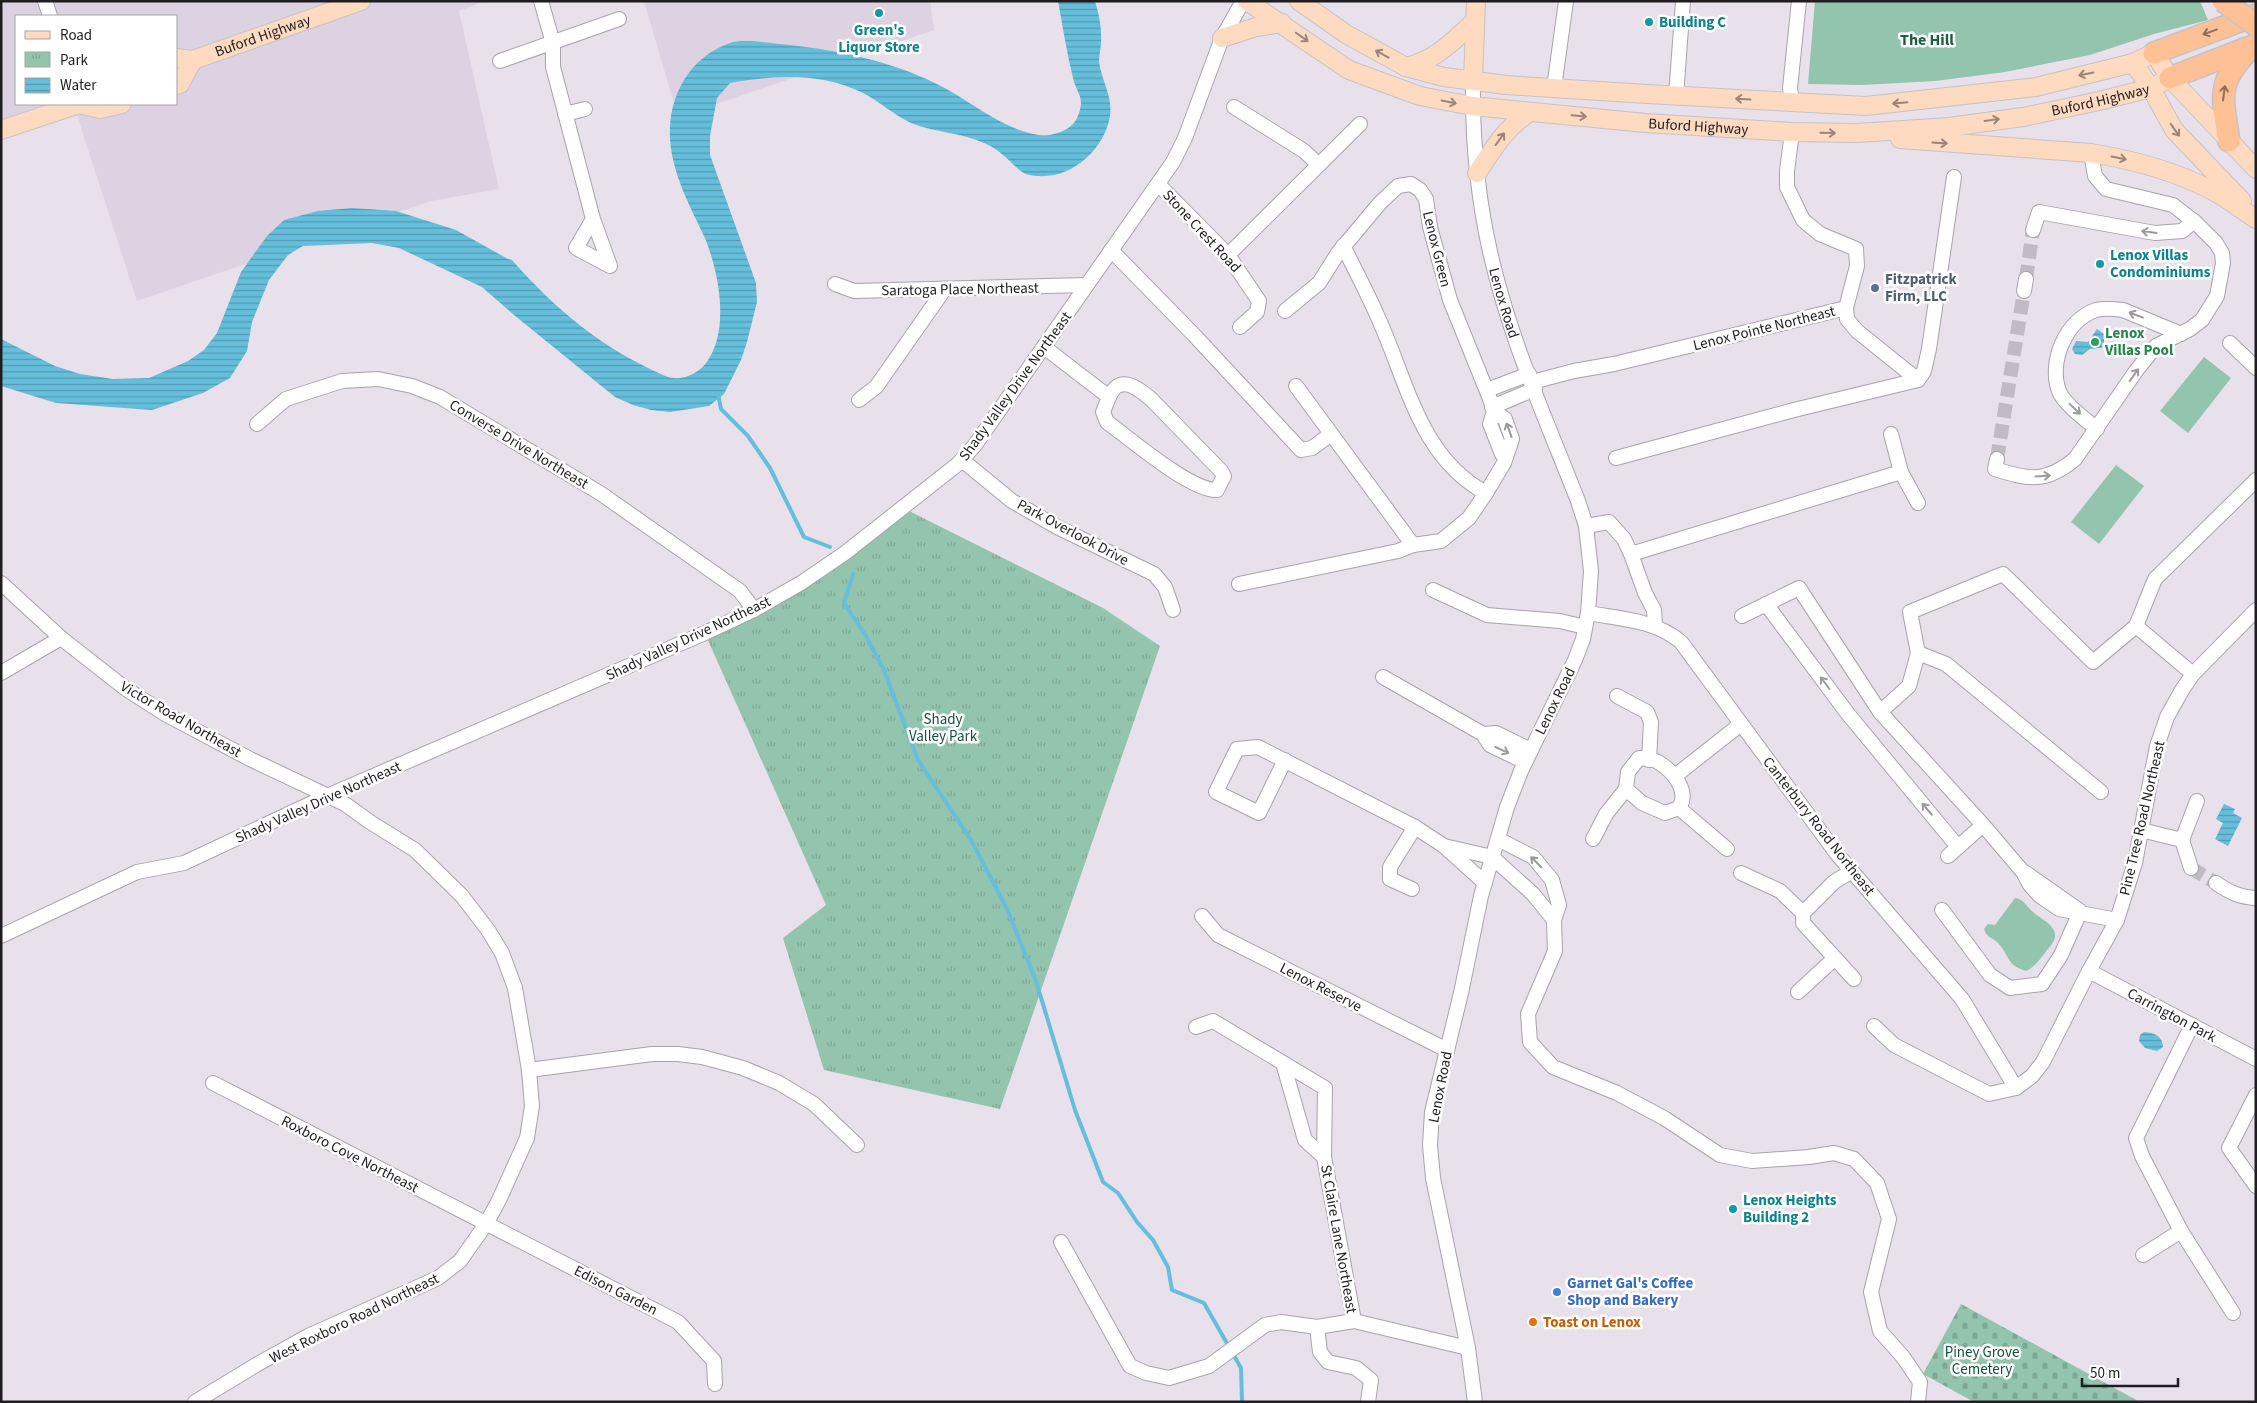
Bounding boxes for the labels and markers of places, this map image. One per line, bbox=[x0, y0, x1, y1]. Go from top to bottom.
marker: Green's Liquor Store bbox=[873, 7, 885, 19]
place label: Building C bbox=[1659, 12, 1726, 33]
marker: Building C bbox=[1643, 16, 1655, 28]
place label: Green's Liquor Store bbox=[838, 20, 920, 58]
place label: Lenox Villas Condominiums bbox=[2110, 245, 2211, 283]
marker: Lenox Villas Condominiums bbox=[2094, 258, 2106, 270]
place label: Fitzpatrick Firm, LLC bbox=[1885, 269, 1958, 307]
marker: Fitzpatrick Firm, LLC bbox=[1869, 282, 1881, 294]
place label: Lenox Villas Pool bbox=[2104, 323, 2174, 361]
marker: Lenox Villas Pool bbox=[2089, 336, 2101, 348]
place label: Lenox Heights Building 2 bbox=[1743, 1190, 1837, 1228]
marker: Lenox Heights Building 2 bbox=[1727, 1203, 1739, 1215]
place label: Garnet Gal's Coffee Shop and Bakery bbox=[1567, 1273, 1693, 1311]
marker: Garnet Gal's Coffee Shop and Bakery bbox=[1551, 1286, 1563, 1298]
place label: Toast on Lenox bbox=[1543, 1312, 1641, 1333]
marker: Toast on Lenox bbox=[1527, 1316, 1539, 1328]

